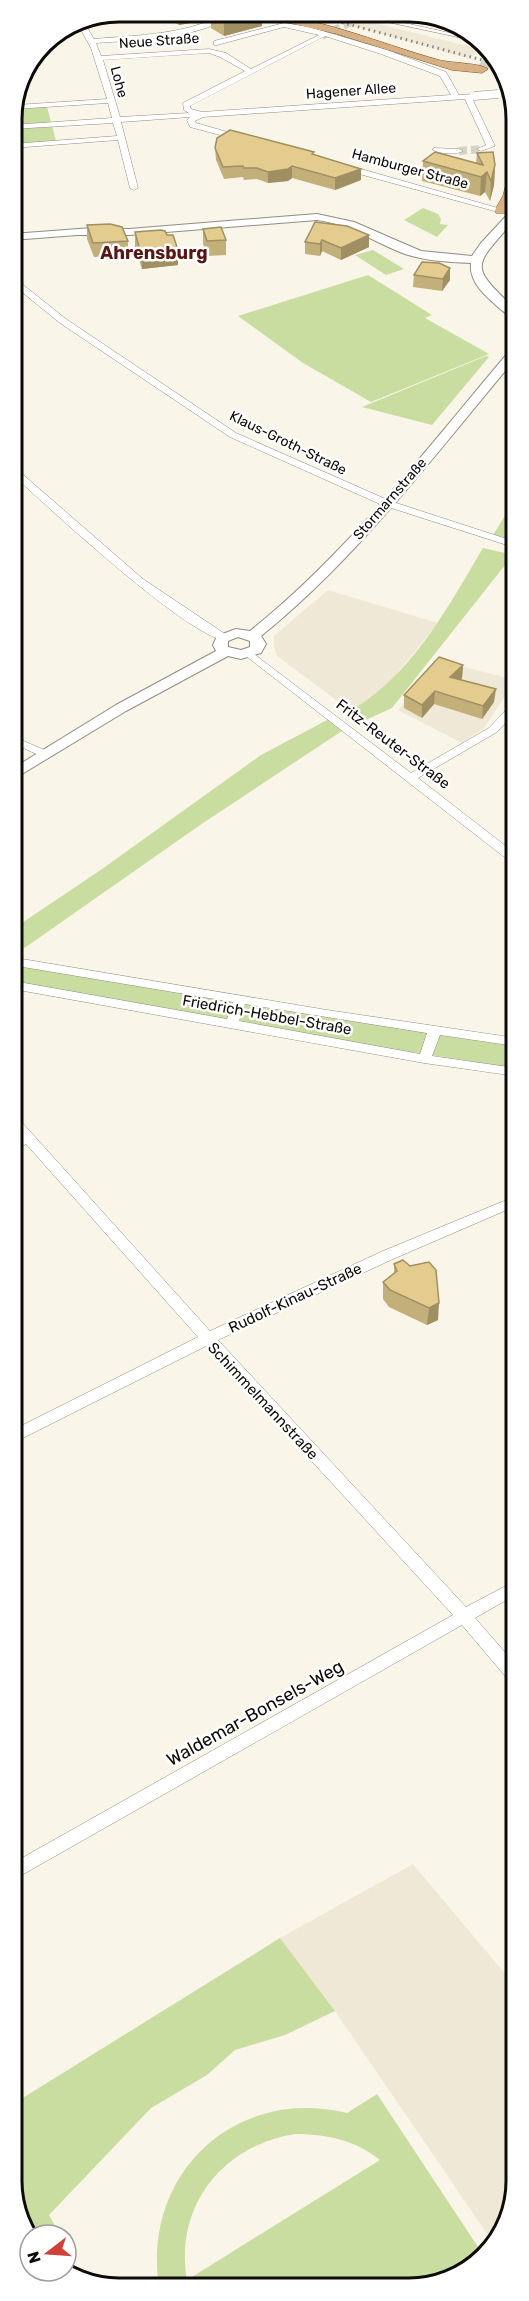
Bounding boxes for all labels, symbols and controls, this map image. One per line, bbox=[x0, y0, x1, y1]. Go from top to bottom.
street label: Neue Straße bbox=[118, 30, 200, 52]
street label: Lohe bbox=[107, 64, 131, 100]
street label: Hagener Allee bbox=[305, 79, 397, 103]
street label: Hamburger Straße bbox=[350, 145, 470, 193]
district label: Ahrensburg bbox=[100, 242, 208, 264]
street label: Klaus-Groth-Straße bbox=[227, 407, 349, 479]
street label: Stormarnstraße bbox=[350, 454, 430, 543]
street label: Fritz-Reuter-Straße bbox=[332, 695, 454, 793]
street label: Friedrich-Hebbel-Straße bbox=[181, 991, 353, 1039]
street label: Rudolf-Kinau-Straße bbox=[226, 1259, 364, 1337]
street label: Schimmelmannstraße bbox=[204, 1339, 322, 1463]
street label: Waldemar-Bonsels-Weg bbox=[163, 1655, 347, 1771]
north arrow bbox=[18, 2223, 78, 2283]
text: N bbox=[23, 2249, 45, 2266]

